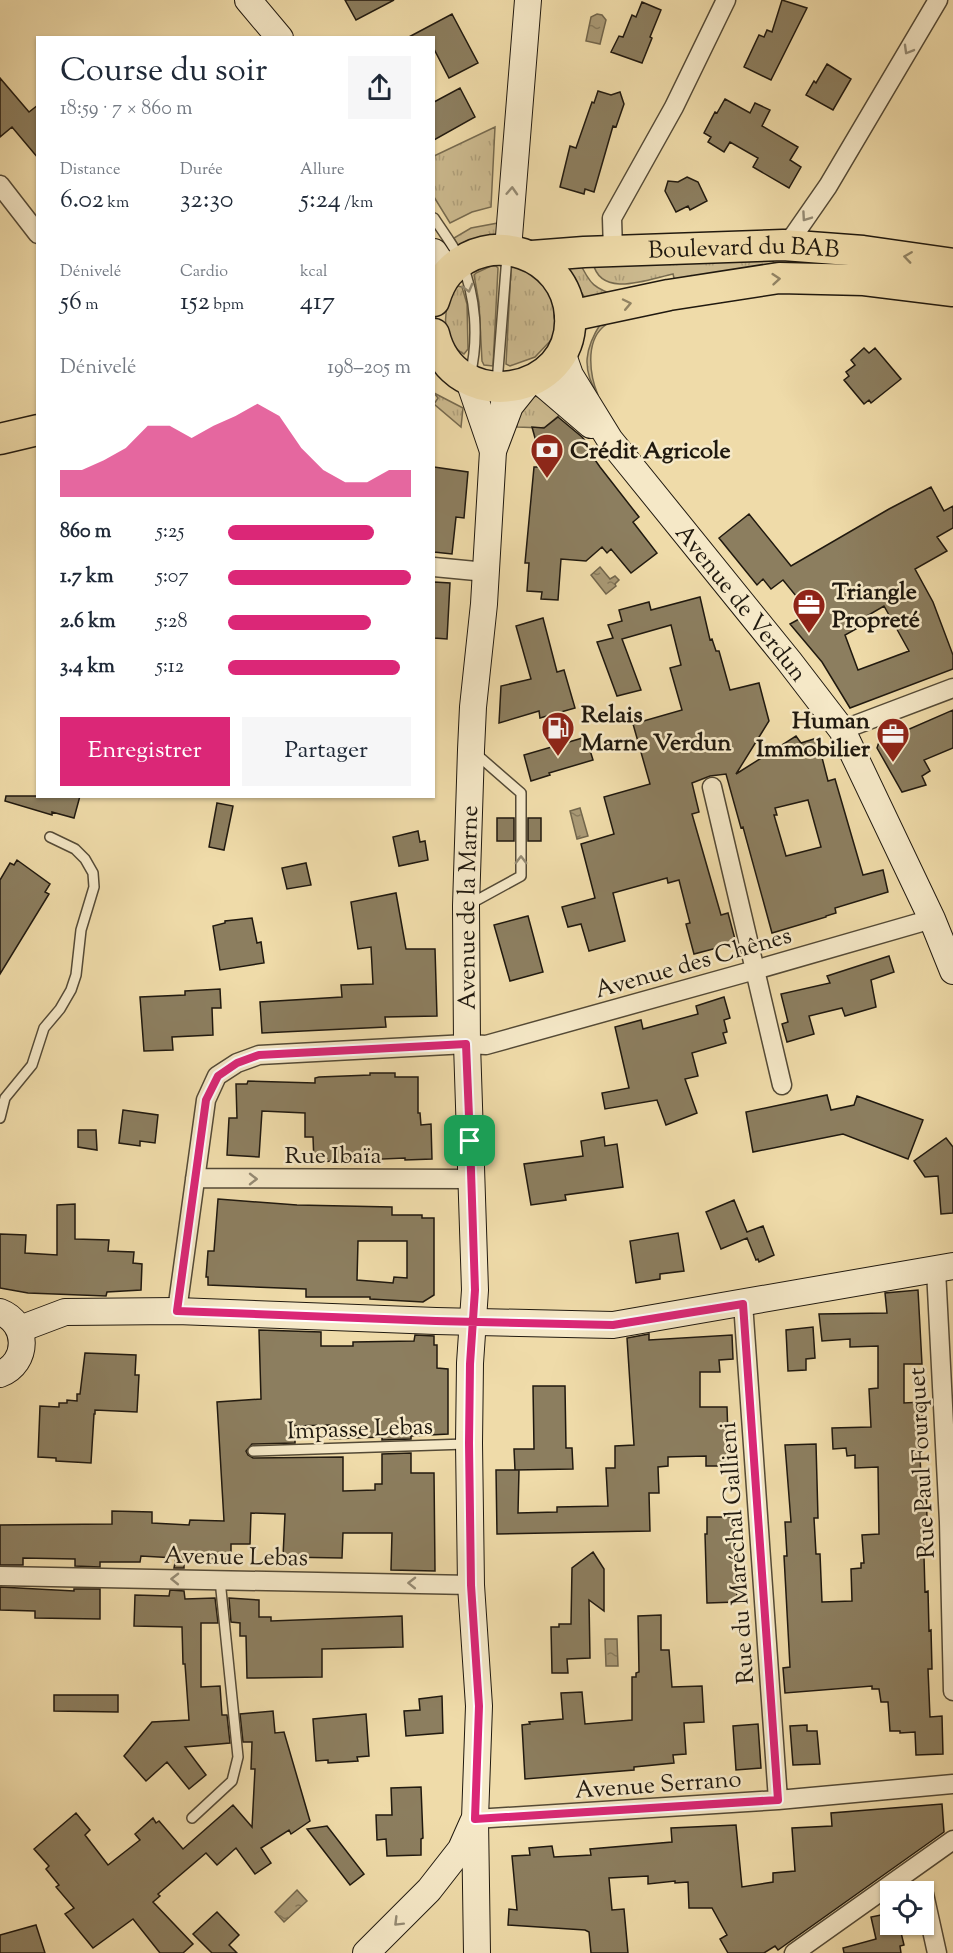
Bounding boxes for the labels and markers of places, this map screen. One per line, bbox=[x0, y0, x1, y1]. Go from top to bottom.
bank icon: Crédit Agricole bbox=[529, 432, 565, 479]
place label: Crédit Agricole bbox=[570, 435, 731, 469]
place label: Triangle Propreté bbox=[832, 576, 920, 638]
office icon: Triangle Propreté bbox=[791, 587, 827, 634]
place label: Relais Marne Verdun bbox=[581, 699, 732, 761]
place label: Human Immobilier bbox=[756, 705, 871, 767]
fuel station icon: Relais Marne Verdun bbox=[540, 710, 576, 757]
office icon: Human Immobilier bbox=[875, 716, 911, 763]
pin bbox=[444, 1115, 495, 1166]

